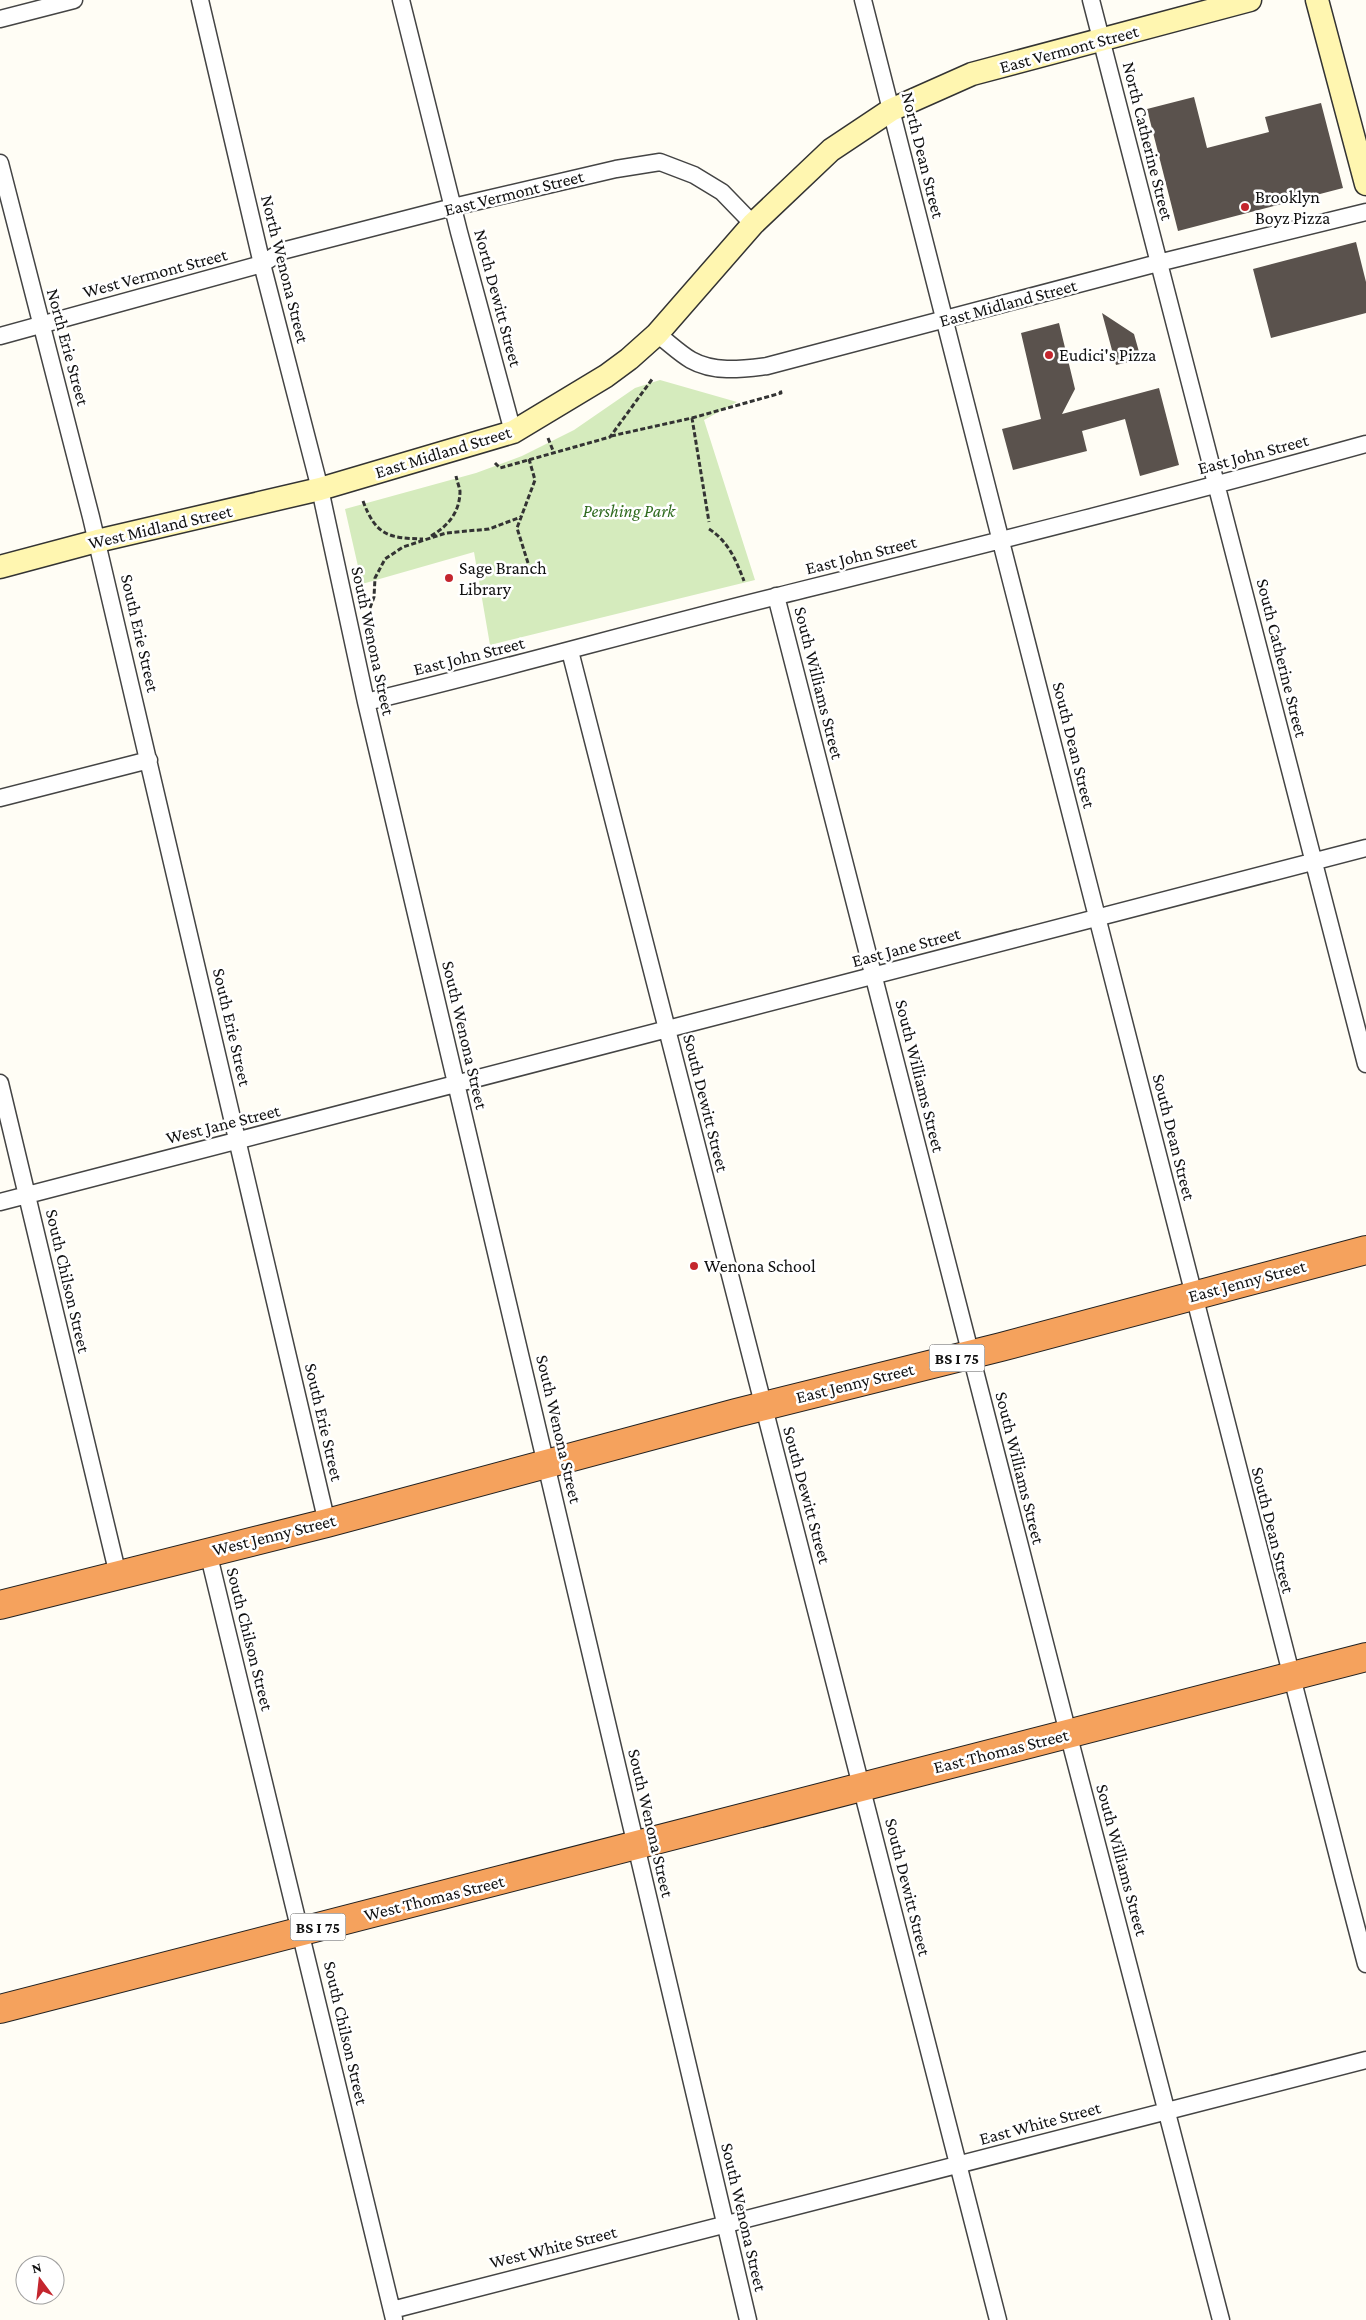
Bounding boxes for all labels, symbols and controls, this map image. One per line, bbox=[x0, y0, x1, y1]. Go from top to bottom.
street label: East Vermont Street bbox=[997, 21, 1142, 77]
street label: North Catherine Street bbox=[1119, 60, 1178, 223]
street label: North Dean Street bbox=[898, 90, 949, 221]
street label: East Vermont Street bbox=[442, 166, 587, 220]
place label: Brooklyn Boyz Pizza bbox=[1255, 187, 1330, 228]
street label: North Wenona Street bbox=[257, 193, 313, 346]
marker: Brooklyn Boyz Pizza bbox=[1239, 201, 1251, 213]
street label: North Dewitt Street bbox=[470, 227, 526, 370]
street label: West Vermont Street bbox=[81, 244, 230, 302]
street label: East Midland Street bbox=[937, 275, 1080, 331]
street label: North Erie Street bbox=[43, 286, 94, 409]
place label: Eudici's Pizza bbox=[1059, 345, 1156, 365]
marker: Eudici's Pizza bbox=[1043, 349, 1055, 361]
street label: East Midland Street bbox=[372, 421, 515, 482]
street label: East John Street bbox=[1196, 429, 1311, 478]
street label: West Midland Street bbox=[86, 500, 235, 553]
park label: Pershing Park bbox=[583, 501, 676, 521]
street label: East John Street bbox=[803, 531, 920, 578]
place label: Sage Branch Library bbox=[459, 558, 547, 599]
street label: South Wenona Street bbox=[347, 565, 399, 718]
street label: South Erie Street bbox=[117, 572, 164, 695]
marker: Sage Branch Library bbox=[443, 572, 455, 584]
street label: South Catherine Street bbox=[1253, 577, 1312, 740]
street label: South Williams Street bbox=[790, 605, 848, 762]
street label: East John Street bbox=[411, 632, 528, 679]
street label: South Dean Street bbox=[1049, 680, 1100, 811]
street label: East Jane Street bbox=[850, 923, 963, 971]
street label: South Wenona Street bbox=[438, 959, 492, 1112]
street label: South Erie Street bbox=[209, 966, 256, 1089]
street label: South Williams Street bbox=[891, 998, 949, 1155]
street label: South Dewitt Street bbox=[679, 1032, 733, 1175]
street label: South Dean Street bbox=[1149, 1072, 1200, 1203]
street label: West Jane Street bbox=[164, 1100, 283, 1148]
street label: South Chilson Street bbox=[42, 1207, 94, 1356]
street label: East Jenny Street bbox=[1186, 1255, 1309, 1306]
place label: Wenona School bbox=[704, 1256, 816, 1276]
marker: Wenona School bbox=[688, 1260, 700, 1272]
road number: BS I 75 bbox=[930, 1345, 984, 1372]
street label: South Wenona Street bbox=[532, 1353, 586, 1506]
street label: East Jenny Street bbox=[794, 1358, 917, 1407]
street label: South Erie Street bbox=[301, 1361, 348, 1484]
street label: South Williams Street bbox=[991, 1390, 1049, 1547]
street label: South Dewitt Street bbox=[779, 1424, 835, 1567]
street label: South Dean Street bbox=[1248, 1465, 1299, 1596]
street label: West Jenny Street bbox=[210, 1510, 339, 1560]
street label: South Chilson Street bbox=[223, 1565, 278, 1714]
street label: East Thomas Street bbox=[931, 1724, 1072, 1777]
street label: South Wenona Street bbox=[624, 1747, 678, 1900]
street label: South Williams Street bbox=[1092, 1782, 1152, 1939]
street label: South Dewitt Street bbox=[881, 1816, 935, 1959]
street label: West Thomas Street bbox=[362, 1871, 507, 1925]
road number: BS I 75 bbox=[290, 1914, 346, 1940]
street label: South Chilson Street bbox=[320, 1959, 372, 2108]
street label: East White Street bbox=[977, 2097, 1104, 2149]
street label: South Wenona Street bbox=[717, 2141, 771, 2294]
street label: West White Street bbox=[487, 2221, 620, 2272]
north arrow bbox=[15, 2255, 65, 2305]
text: N bbox=[30, 2258, 44, 2276]

